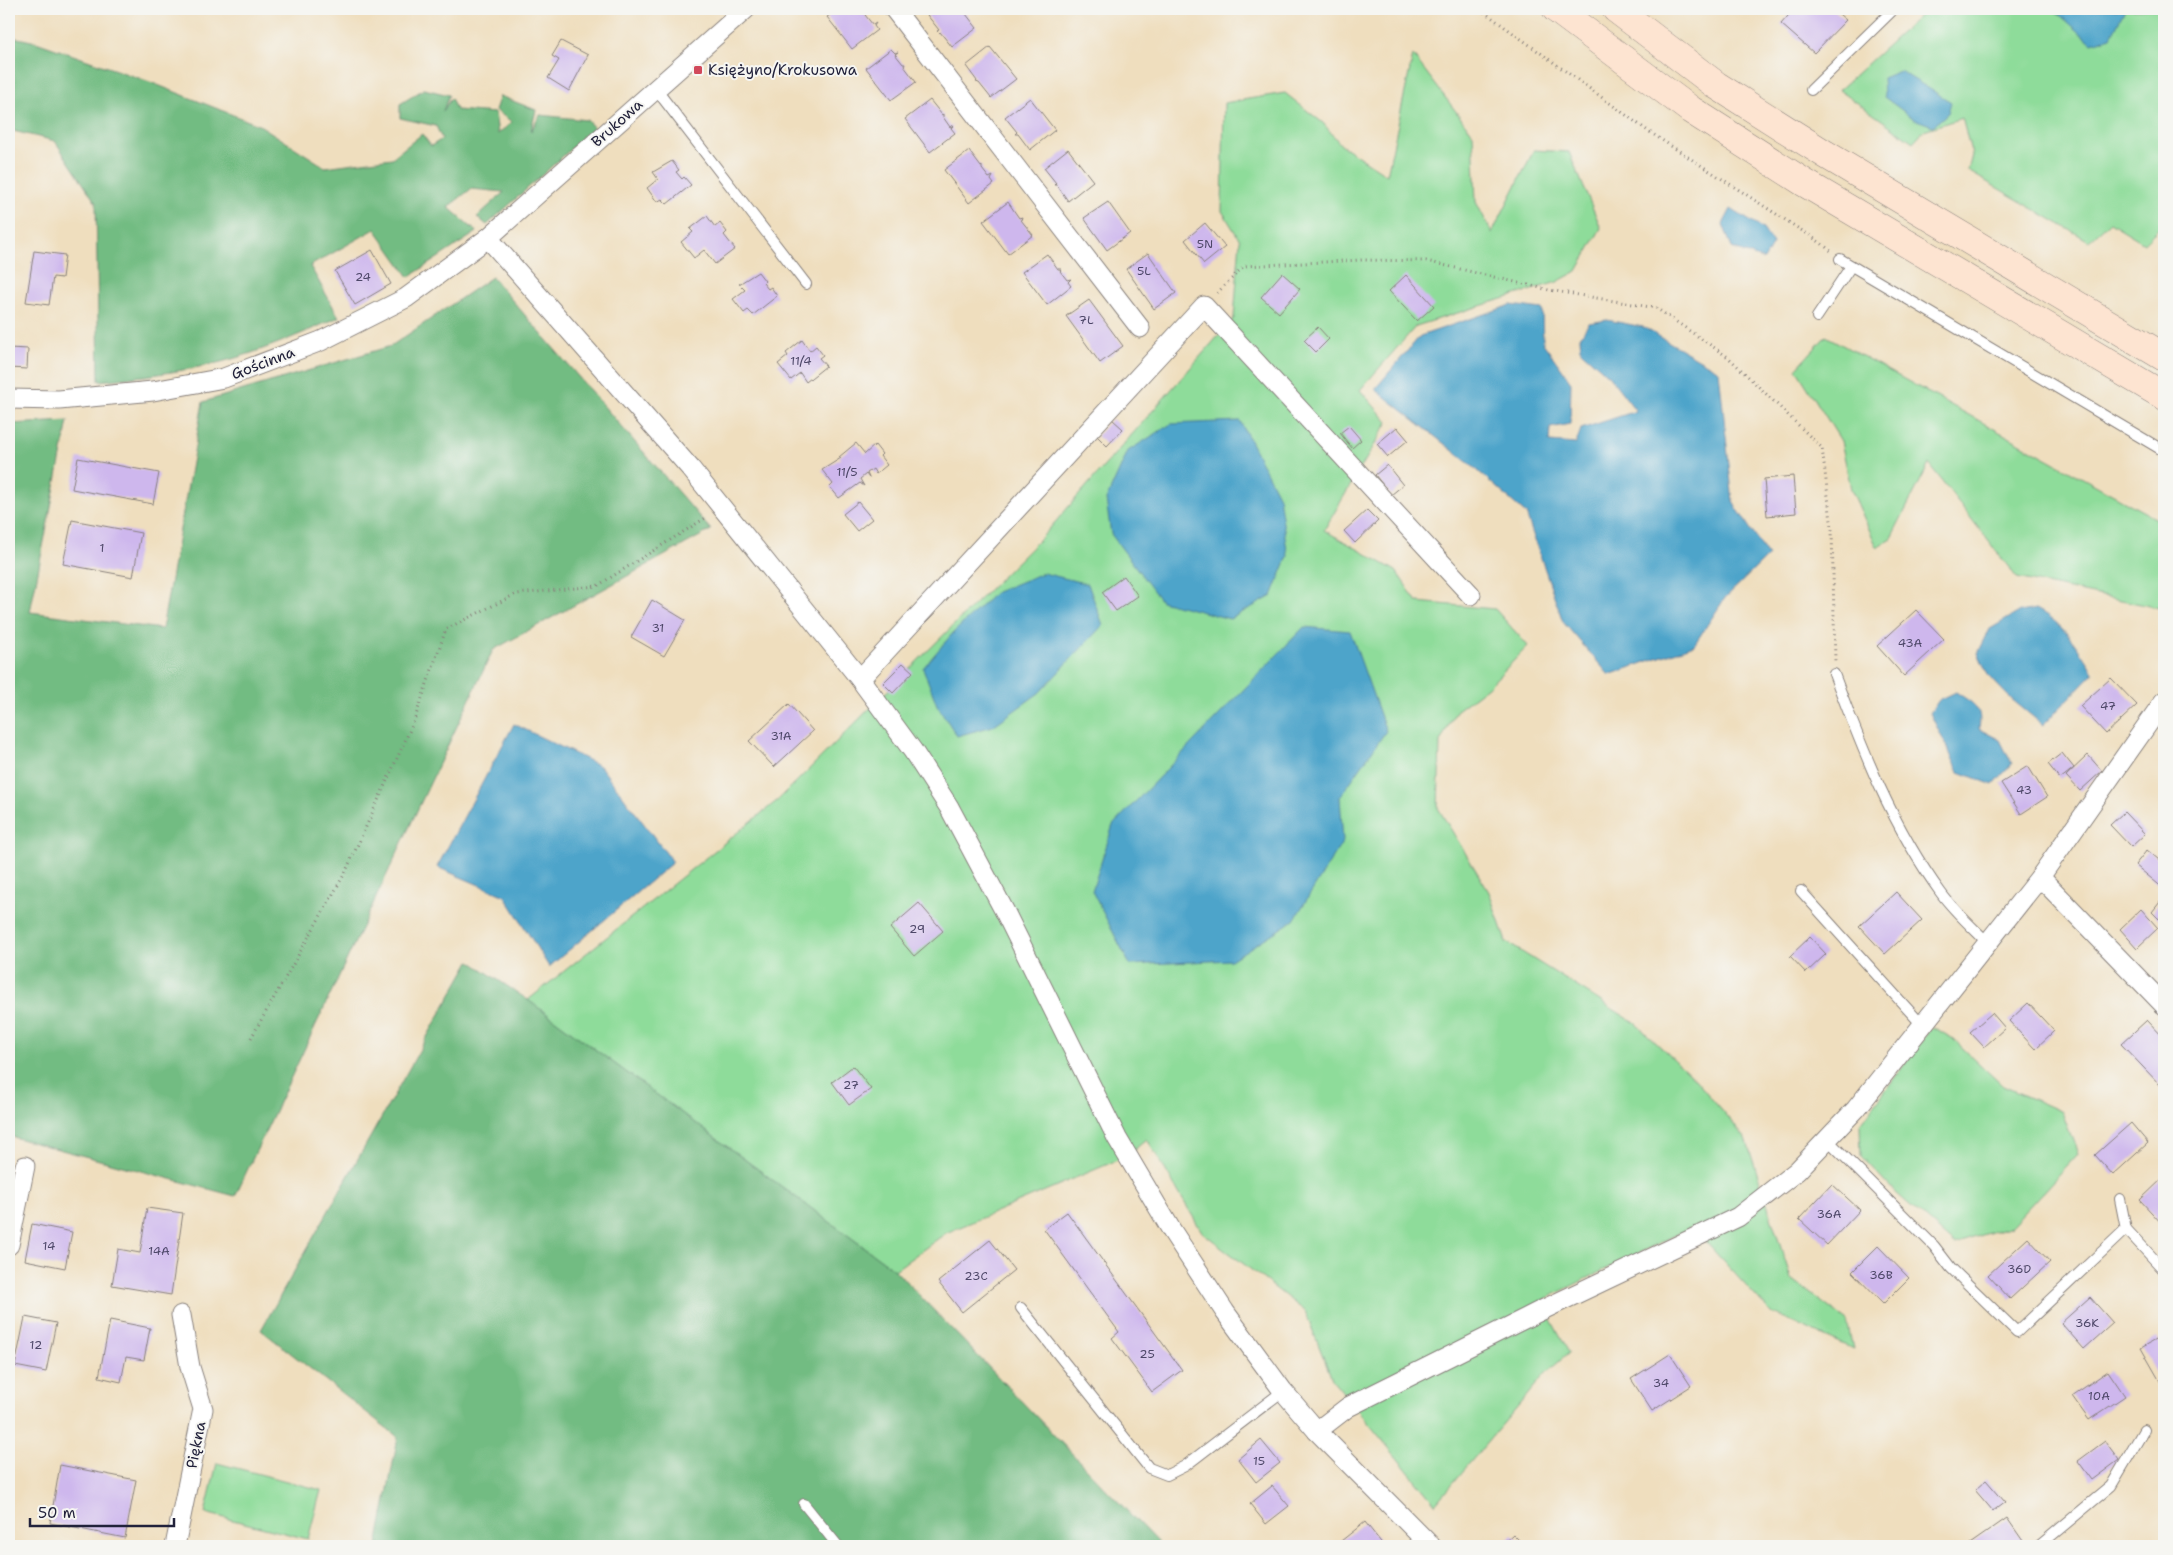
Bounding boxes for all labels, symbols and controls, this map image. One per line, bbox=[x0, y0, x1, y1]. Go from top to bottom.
place label: Księżyno/Krokusowa bbox=[708, 60, 858, 80]
marker: Księżyno/Krokusowa bbox=[692, 64, 704, 76]
street label: Brukowa bbox=[587, 94, 648, 151]
house number: 5N bbox=[1197, 236, 1213, 252]
house number: 5L bbox=[1137, 263, 1151, 279]
house number: 24 bbox=[355, 269, 371, 285]
house number: 7L bbox=[1078, 312, 1094, 328]
street label: Gościnna bbox=[228, 342, 298, 384]
house number: 11/4 bbox=[790, 353, 812, 369]
house number: 11/5 bbox=[836, 464, 858, 480]
house number: 1 bbox=[99, 540, 105, 556]
house number: 31 bbox=[652, 620, 664, 636]
house number: 43A bbox=[1898, 635, 1923, 651]
house number: 47 bbox=[2100, 698, 2116, 714]
house number: 31A bbox=[770, 728, 792, 744]
house number: 43 bbox=[2016, 782, 2032, 798]
house number: 29 bbox=[909, 921, 925, 937]
house number: 27 bbox=[843, 1077, 859, 1093]
house number: 36A bbox=[1817, 1206, 1842, 1222]
house number: 14 bbox=[43, 1238, 55, 1254]
house number: 14A bbox=[148, 1243, 170, 1259]
house number: 36D bbox=[2007, 1261, 2031, 1277]
house number: 36B bbox=[1869, 1267, 1893, 1283]
house number: 23C bbox=[964, 1268, 988, 1284]
house number: 36K bbox=[2075, 1315, 2099, 1331]
house number: 12 bbox=[30, 1337, 42, 1353]
house number: 25 bbox=[1139, 1346, 1155, 1362]
house number: 34 bbox=[1653, 1375, 1669, 1391]
house number: 10A bbox=[2088, 1388, 2110, 1404]
street label: Piękna bbox=[182, 1419, 210, 1470]
house number: 15 bbox=[1253, 1453, 1265, 1469]
scale bar bbox=[30, 1495, 174, 1527]
text: 50 m bbox=[38, 1503, 76, 1523]

